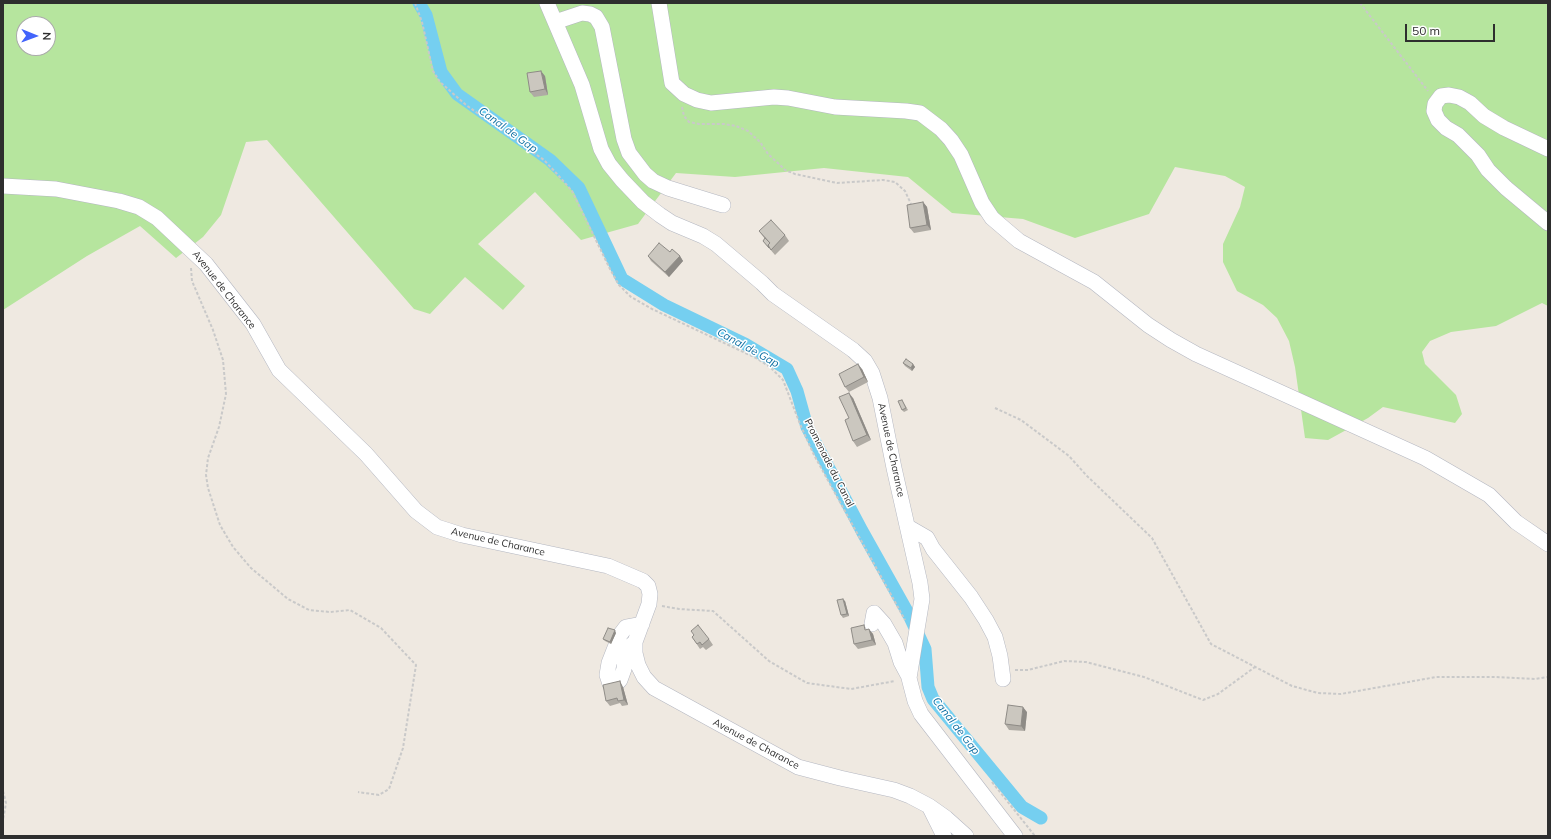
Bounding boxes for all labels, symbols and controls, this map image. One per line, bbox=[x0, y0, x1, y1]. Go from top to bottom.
north arrow bbox=[16, 16, 56, 56]
scale bar bbox=[1407, 16, 1497, 42]
text: 50 m bbox=[1412, 23, 1440, 38]
text: N bbox=[40, 32, 54, 40]
water label: Canal de Gap bbox=[476, 104, 540, 156]
street label: Avenue de Charance bbox=[190, 249, 258, 331]
water label: Canal de Gap bbox=[715, 325, 781, 371]
street label: Avenue de Charance bbox=[875, 402, 907, 498]
street label: Promenade du Canal bbox=[802, 417, 856, 509]
street label: Avenue de Charance bbox=[450, 525, 546, 559]
water label: Canal de Gap bbox=[930, 695, 982, 757]
street label: Avenue de Charance bbox=[711, 716, 801, 772]

